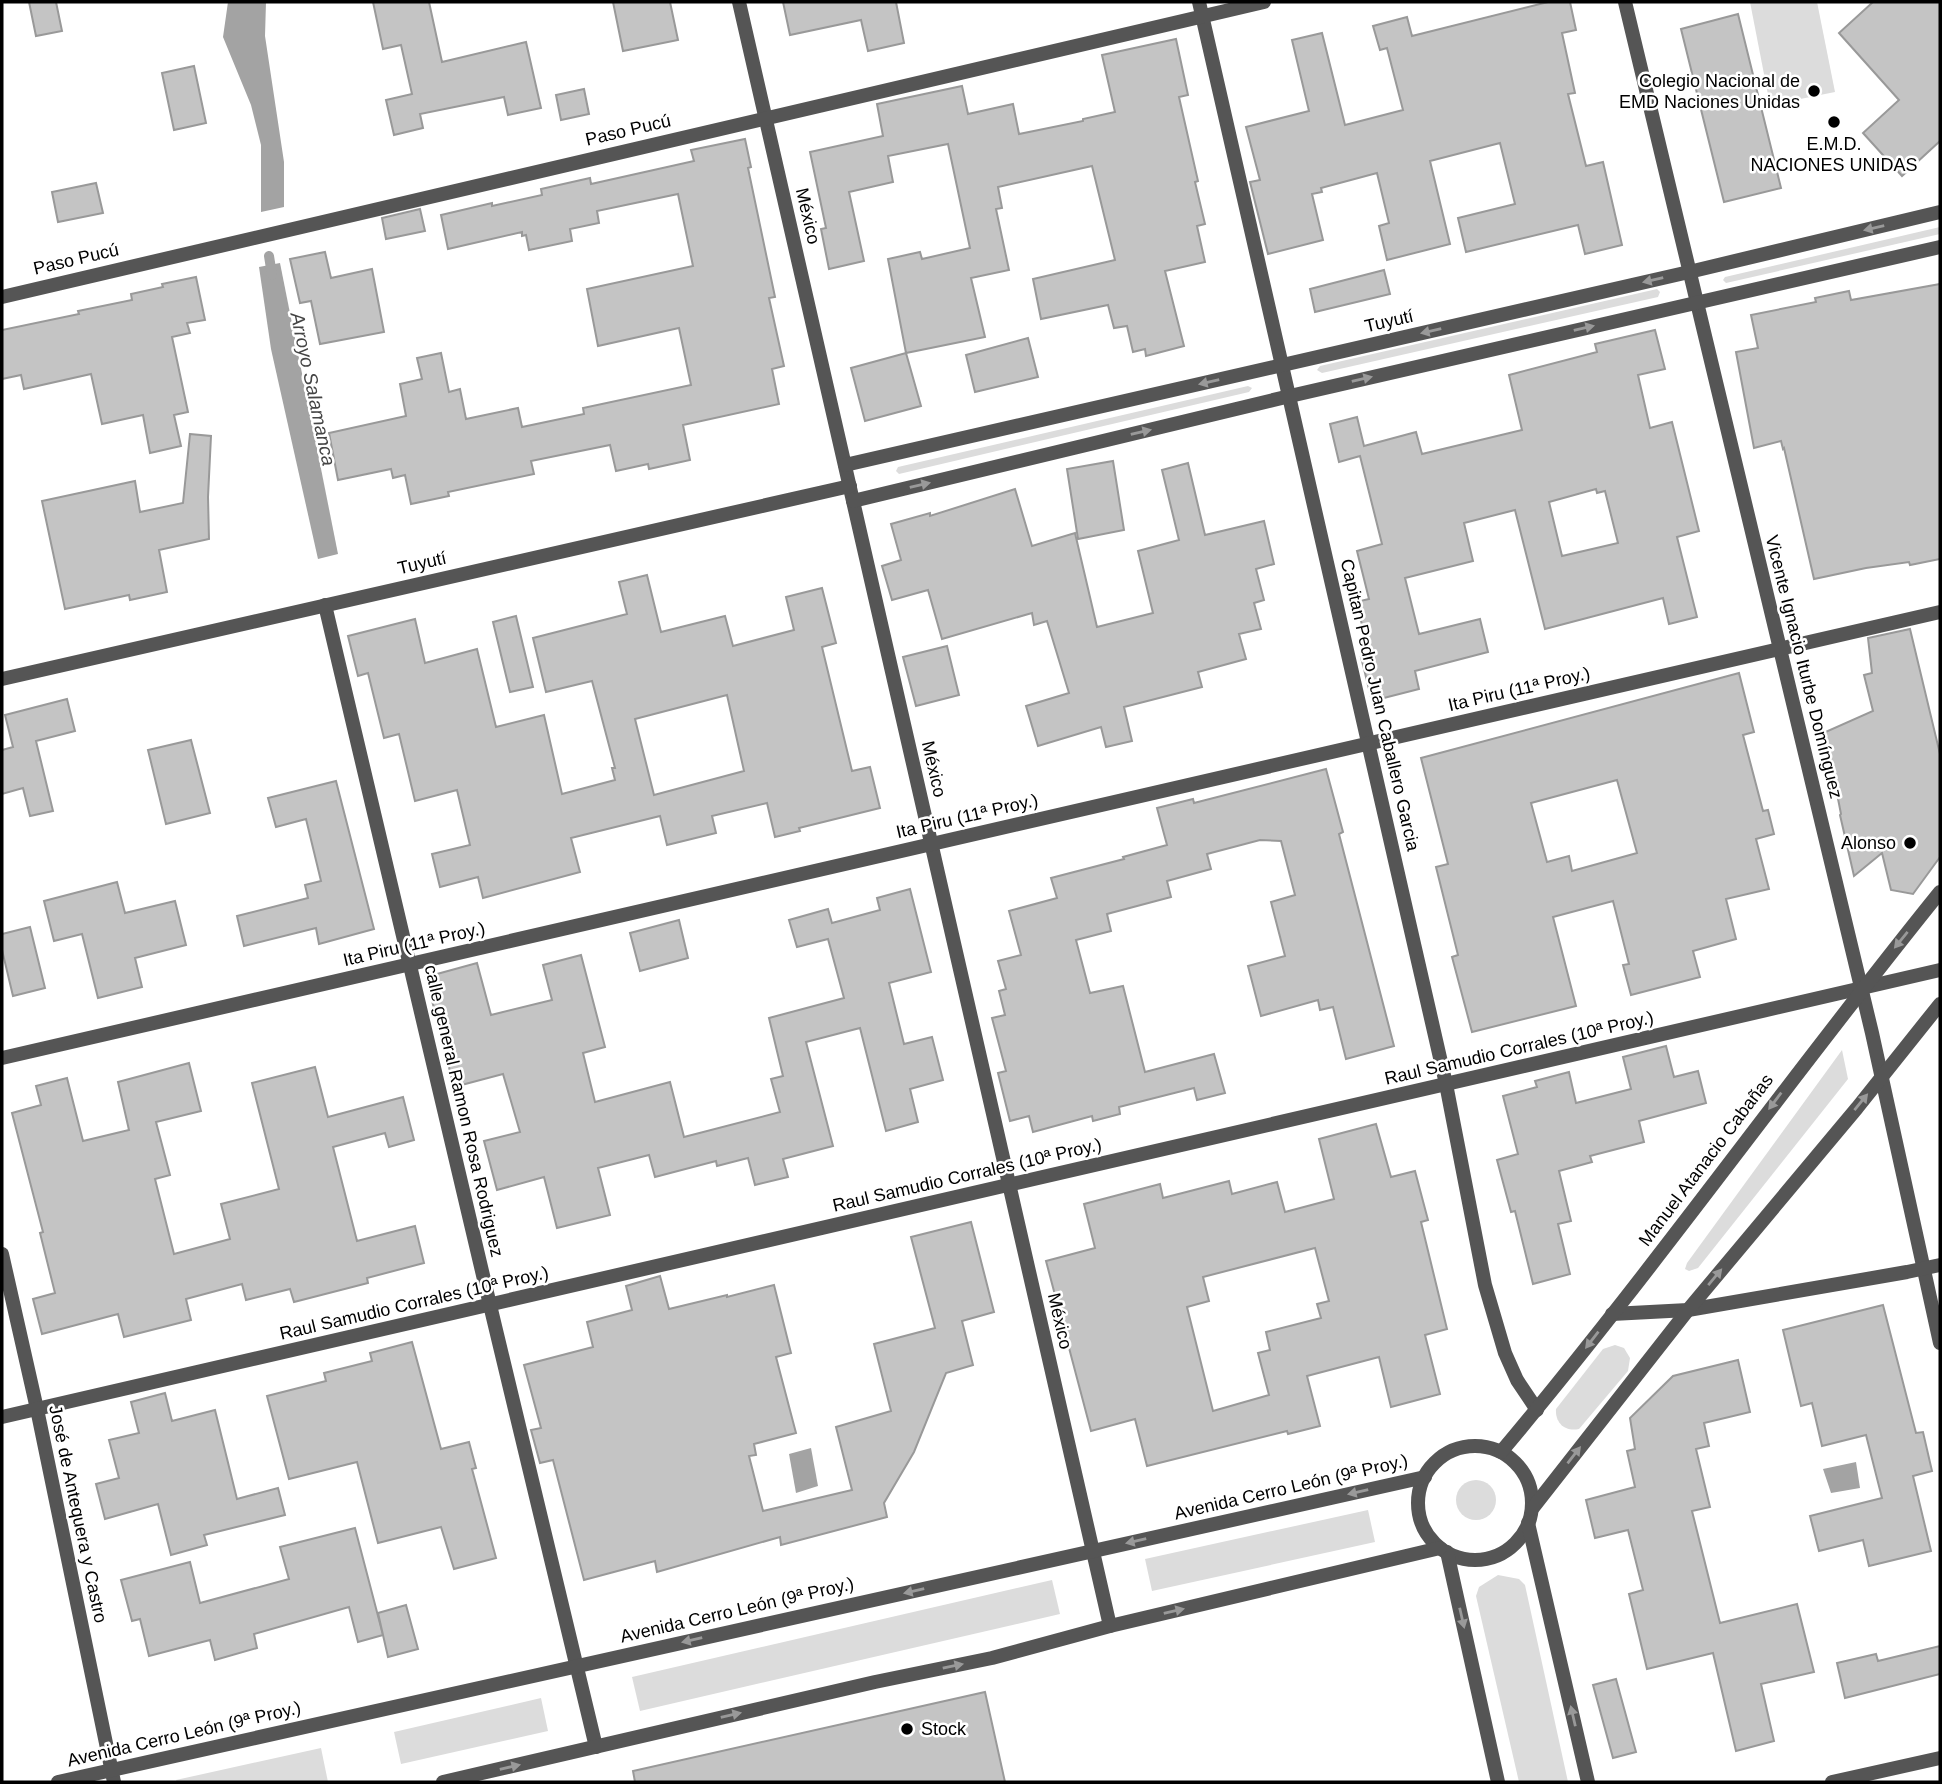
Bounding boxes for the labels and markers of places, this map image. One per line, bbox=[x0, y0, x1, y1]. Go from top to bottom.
place label: Colegio Nacional de EMD Naciones Unidas bbox=[1619, 71, 1800, 112]
marker: Colegio Nacional de EMD Naciones Unidas bbox=[1806, 83, 1822, 99]
marker: E.M.D. NACIONES UNIDAS bbox=[1826, 114, 1842, 130]
place label: E.M.D. NACIONES UNIDAS bbox=[1750, 134, 1918, 175]
place label: Alonso bbox=[1841, 833, 1896, 853]
marker: Alonso bbox=[1902, 835, 1918, 851]
place label: Stock bbox=[921, 1719, 967, 1739]
marker: Stock bbox=[899, 1721, 915, 1737]

